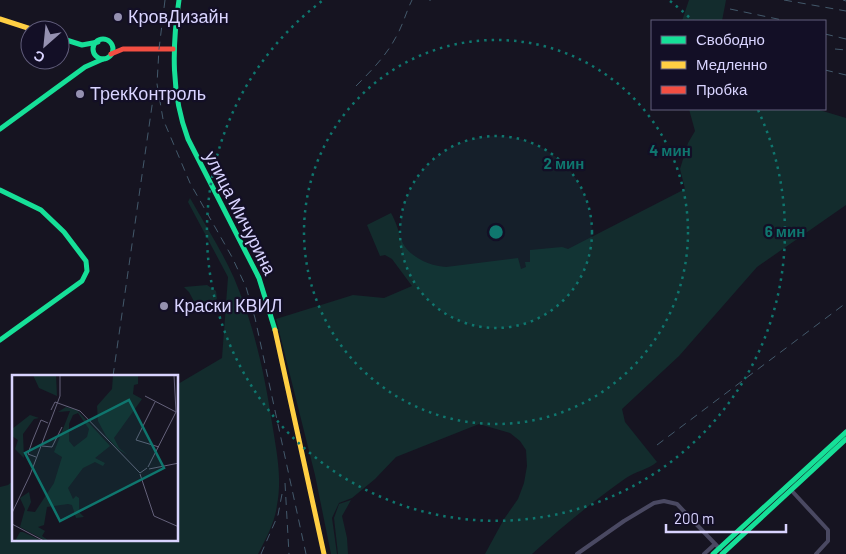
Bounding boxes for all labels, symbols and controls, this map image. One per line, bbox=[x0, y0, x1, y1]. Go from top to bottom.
place label: КровДизайн bbox=[128, 5, 229, 27]
marker: КровДизайн bbox=[112, 11, 124, 23]
north arrow bbox=[20, 20, 70, 70]
legend bbox=[651, 20, 826, 110]
text: Свободно bbox=[696, 30, 765, 48]
text: С bbox=[31, 47, 47, 67]
text: Медленно bbox=[696, 55, 767, 73]
text: Пробка bbox=[696, 80, 748, 98]
place label: ТрекКонтроль bbox=[90, 82, 206, 104]
marker: ТрекКонтроль bbox=[74, 88, 86, 100]
text: 4 мин bbox=[649, 141, 691, 159]
street label: улица Мичурина bbox=[200, 147, 282, 279]
text: 2 мин bbox=[544, 154, 584, 172]
text: 6 мин bbox=[765, 222, 805, 240]
centre of rings bbox=[487, 223, 505, 241]
place label: Краски КВИЛ bbox=[174, 294, 282, 316]
marker: Краски КВИЛ bbox=[158, 300, 170, 312]
inset map bbox=[12, 375, 179, 542]
scale bar bbox=[666, 502, 786, 534]
text: 200 m bbox=[674, 509, 714, 527]

